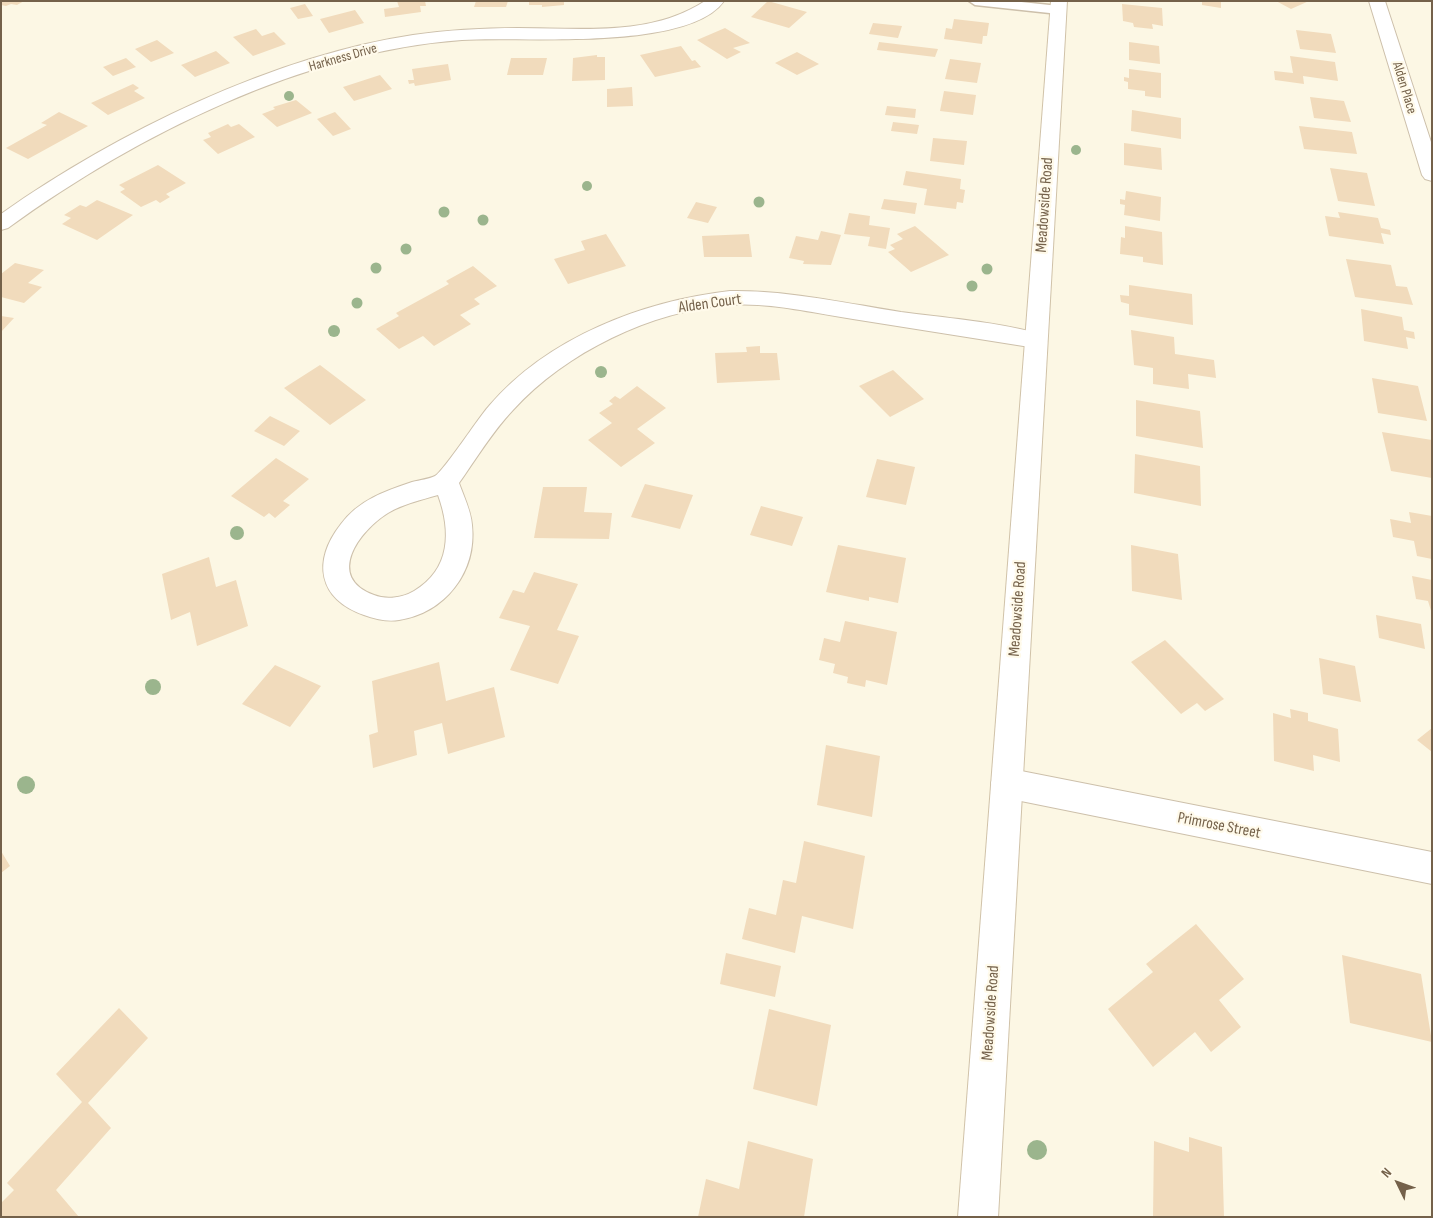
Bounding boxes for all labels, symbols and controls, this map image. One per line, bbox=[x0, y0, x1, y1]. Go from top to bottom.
street label: Harkness Drive bbox=[307, 40, 379, 76]
street label: Alden Place bbox=[1388, 60, 1420, 116]
street label: Meadowside Road bbox=[1032, 157, 1058, 253]
street label: Alden Court bbox=[677, 290, 743, 318]
street label: Meadowside Road bbox=[1005, 561, 1031, 657]
street label: Primrose Street bbox=[1176, 809, 1262, 843]
street label: Meadowside Road bbox=[978, 965, 1004, 1061]
north arrow bbox=[1373, 1158, 1423, 1208]
text: N bbox=[1378, 1164, 1395, 1181]

